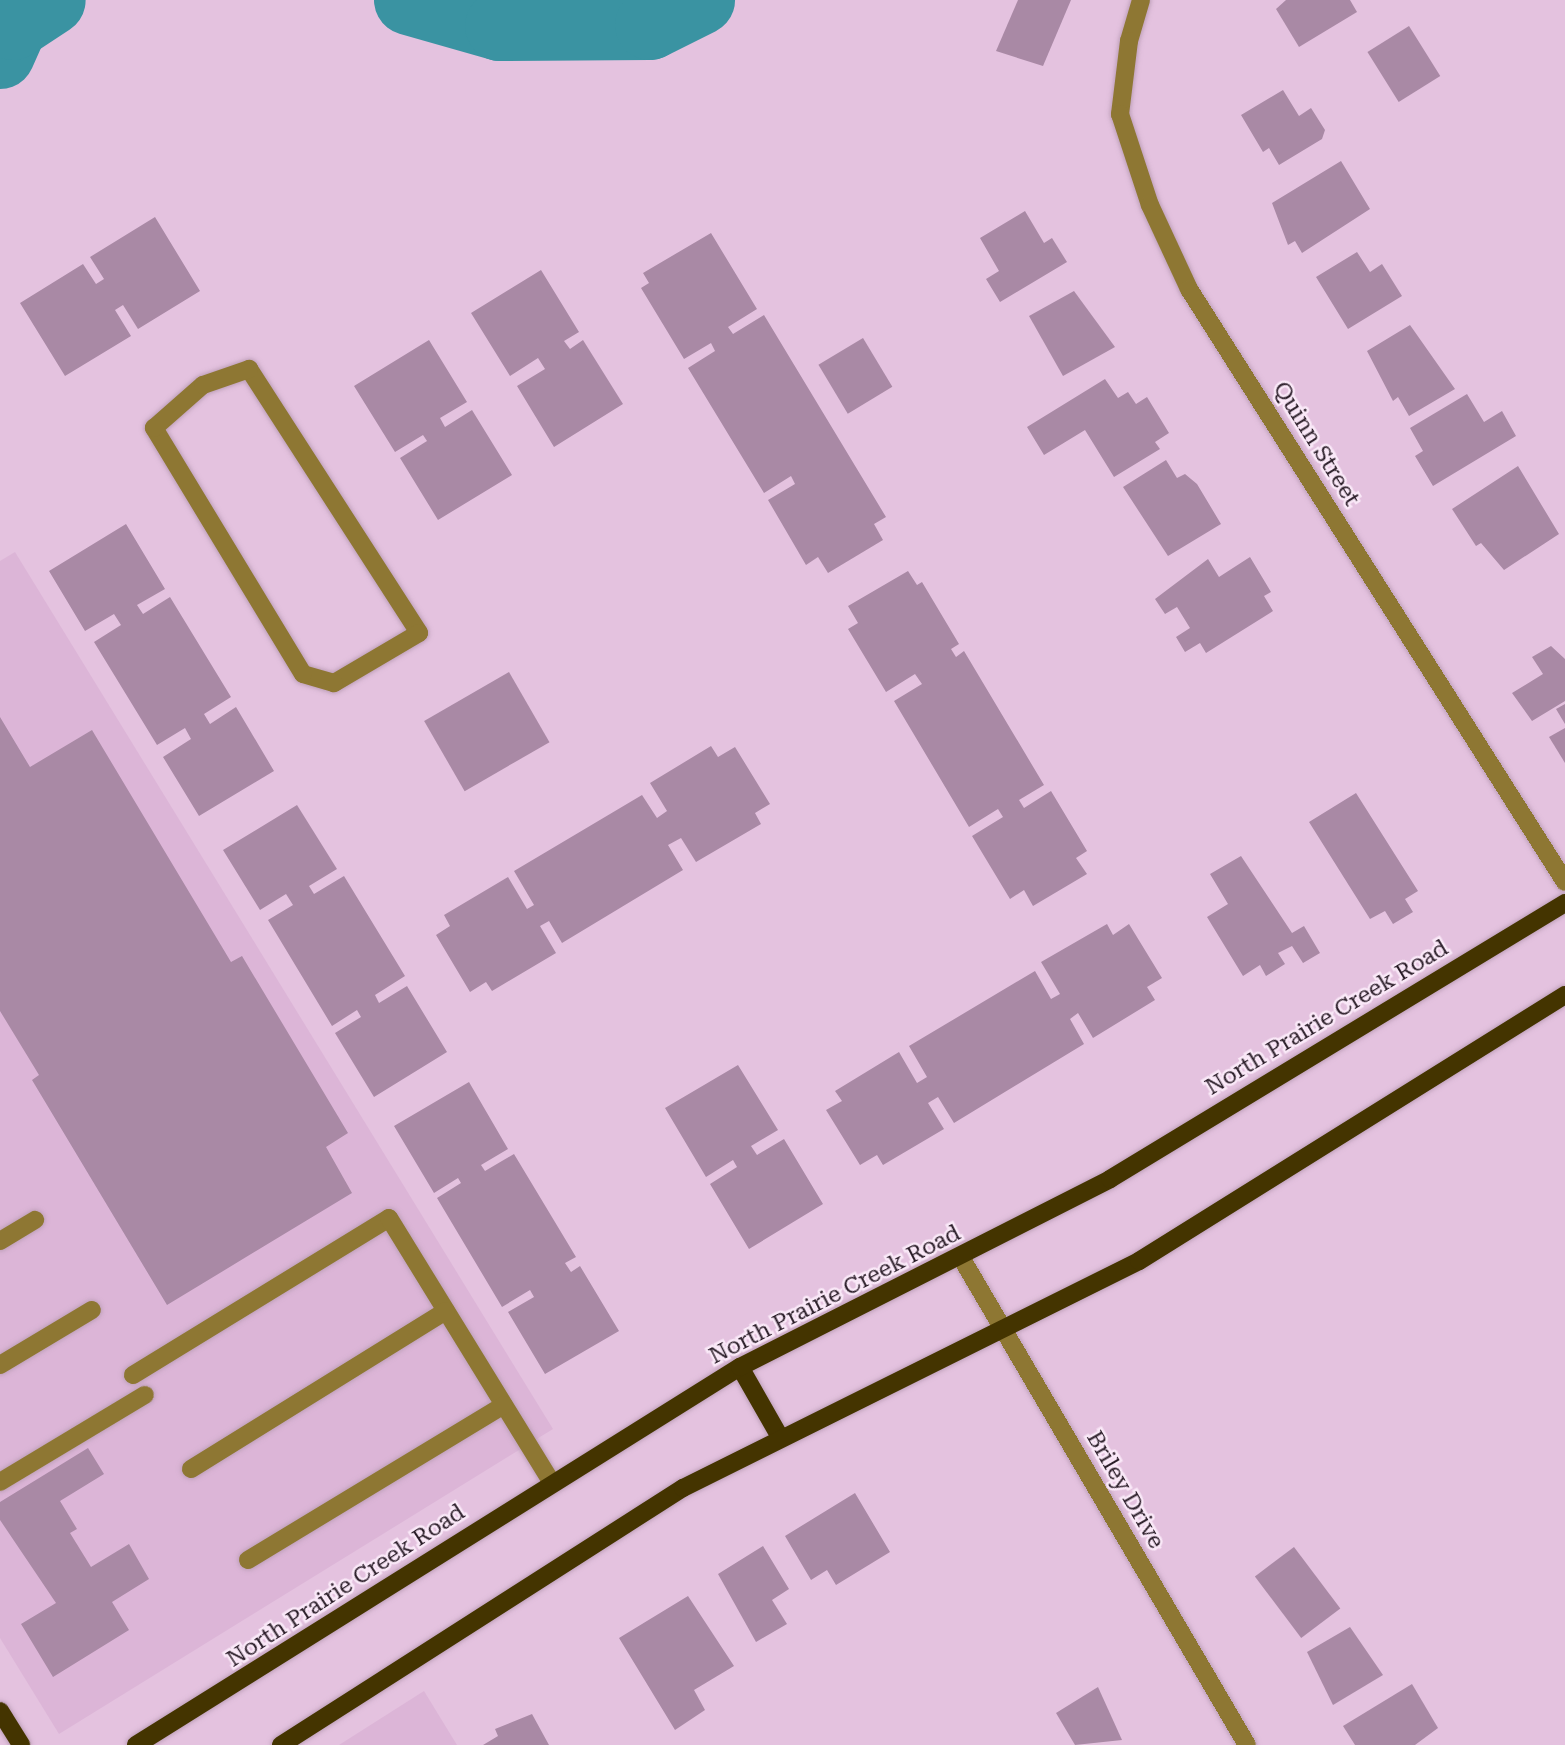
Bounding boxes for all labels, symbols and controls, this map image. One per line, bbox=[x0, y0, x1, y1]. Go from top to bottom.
street label: Quinn Street bbox=[1267, 377, 1365, 511]
street label: North Prairie Creek Road bbox=[1201, 934, 1453, 1102]
street label: North Prairie Creek Road bbox=[705, 1220, 965, 1370]
street label: Briley Drive bbox=[1080, 1426, 1170, 1554]
street label: North Prairie Creek Road bbox=[222, 1499, 470, 1673]

